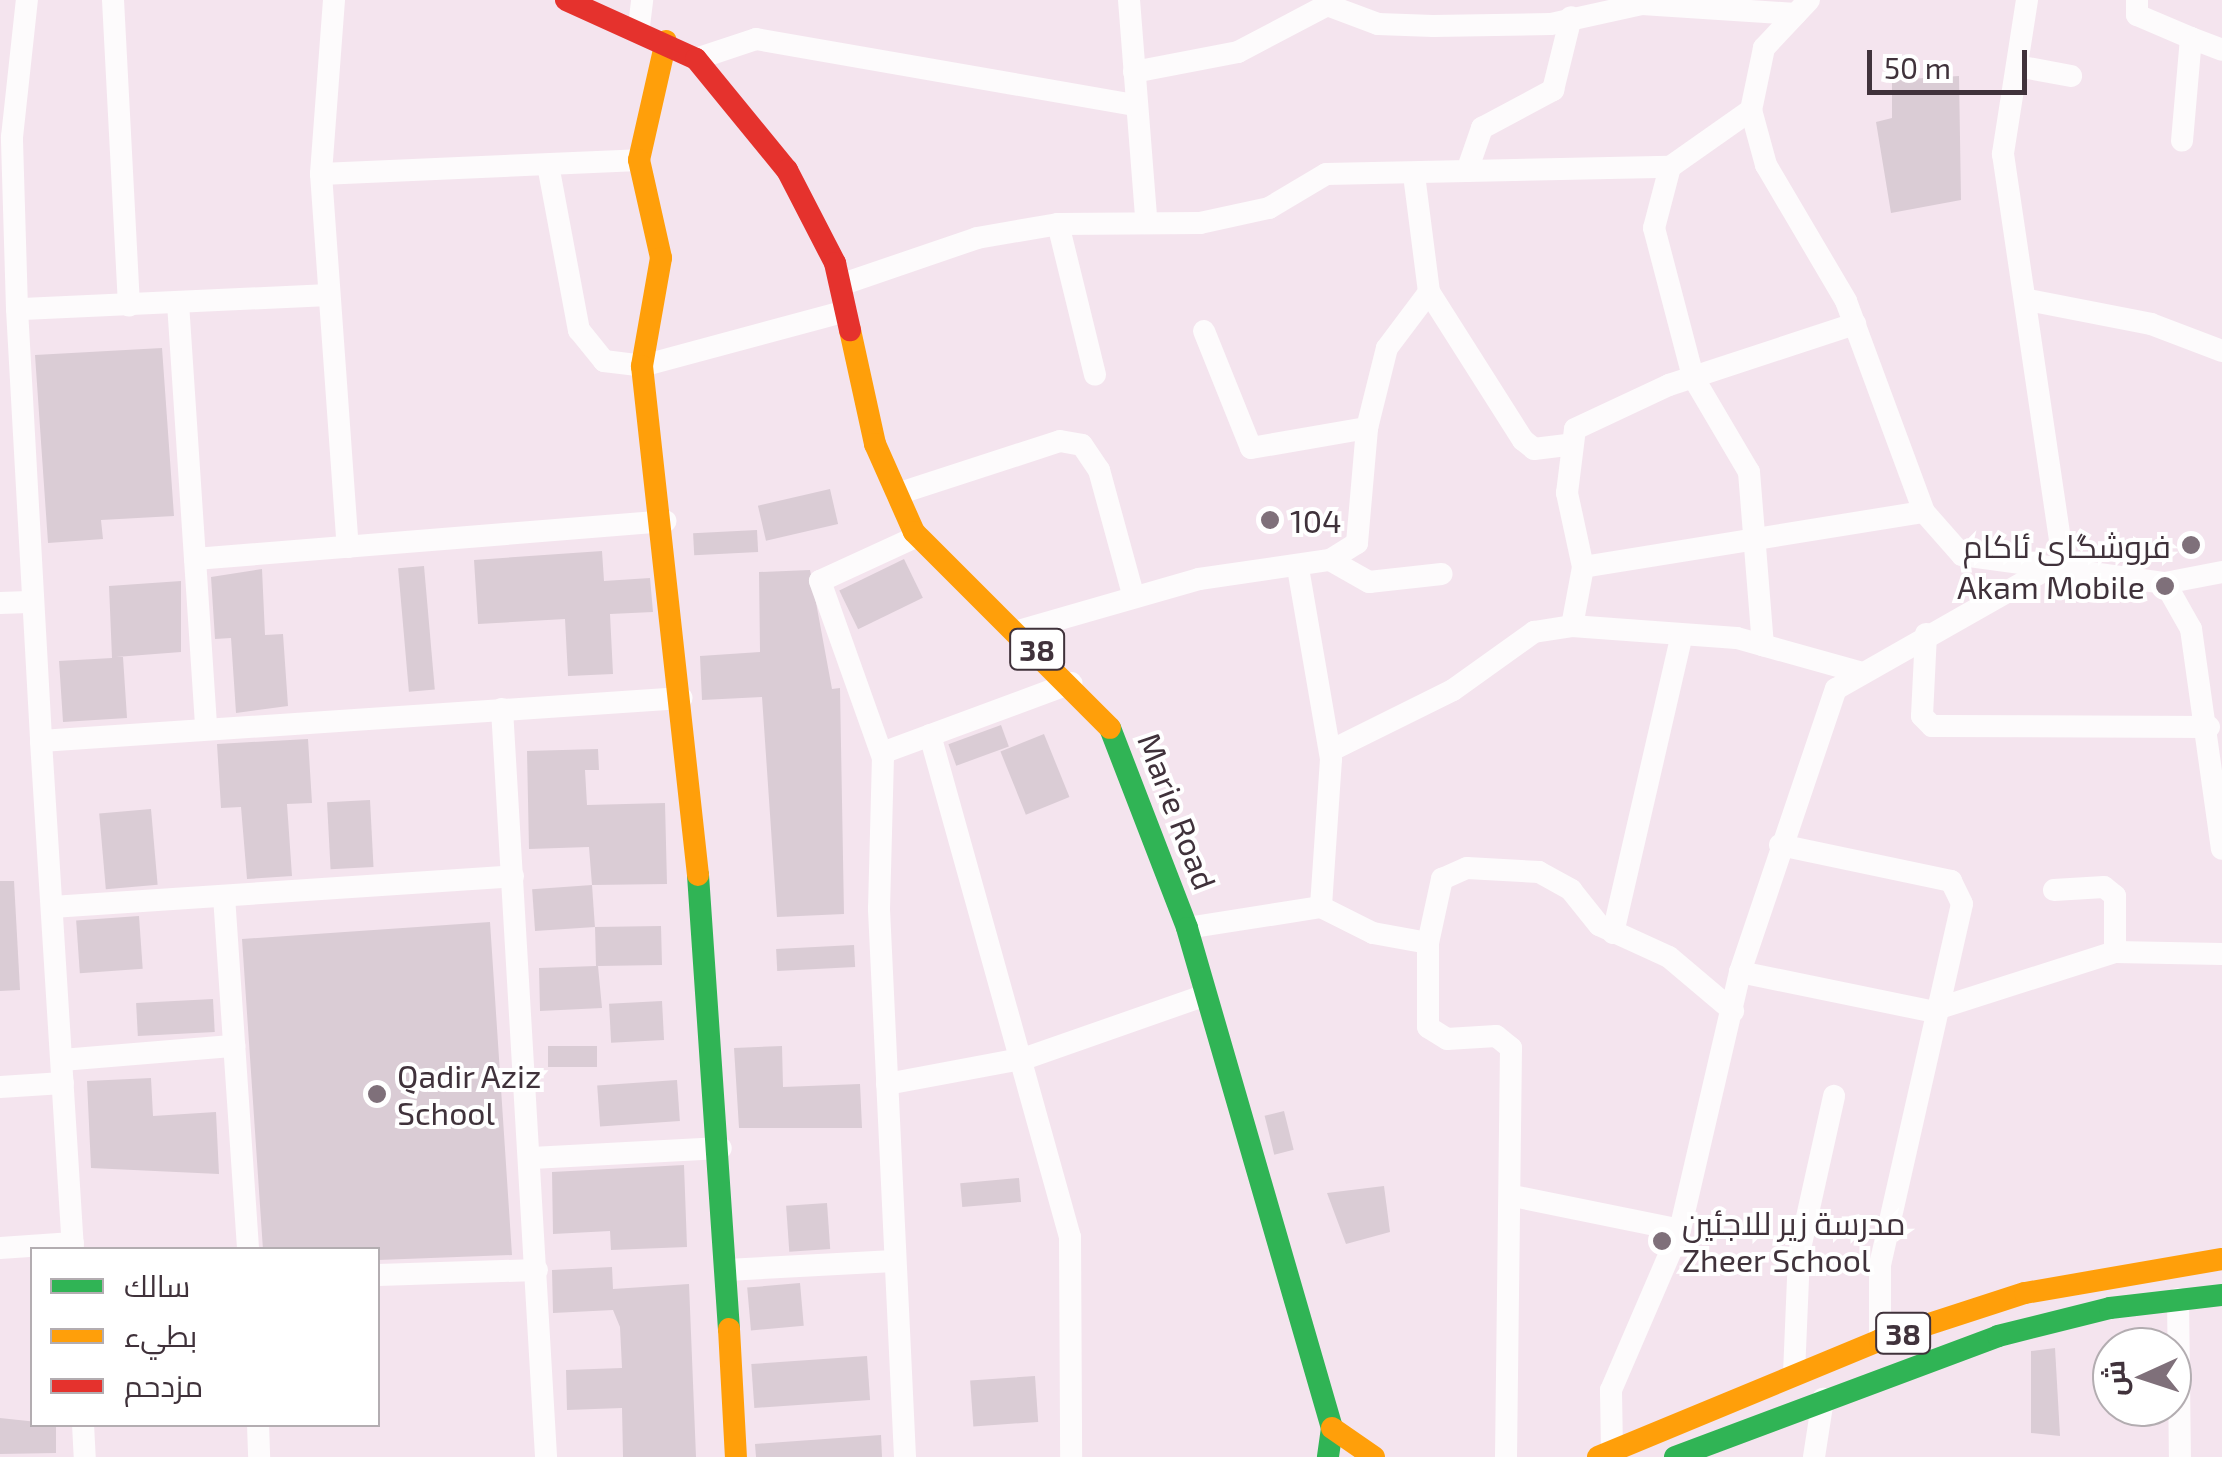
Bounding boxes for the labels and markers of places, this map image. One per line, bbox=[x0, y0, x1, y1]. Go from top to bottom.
place label: 104 bbox=[1290, 501, 1342, 539]
marker: 104 bbox=[1259, 509, 1281, 531]
place label: فروشگای ئاکام bbox=[1963, 526, 2171, 564]
marker: فروشگای ئاکام bbox=[2180, 534, 2202, 556]
place label: Akam Mobile bbox=[1957, 567, 2145, 605]
marker: Akam Mobile bbox=[2154, 575, 2176, 597]
place label: Qadir Aziz School bbox=[397, 1057, 543, 1132]
marker: Qadir Aziz School bbox=[366, 1083, 388, 1105]
place label: مدرسة زير للاجئين Zheer School bbox=[1682, 1204, 1906, 1279]
marker: مدرسة زير للاجئين Zheer School bbox=[1651, 1230, 1673, 1252]

